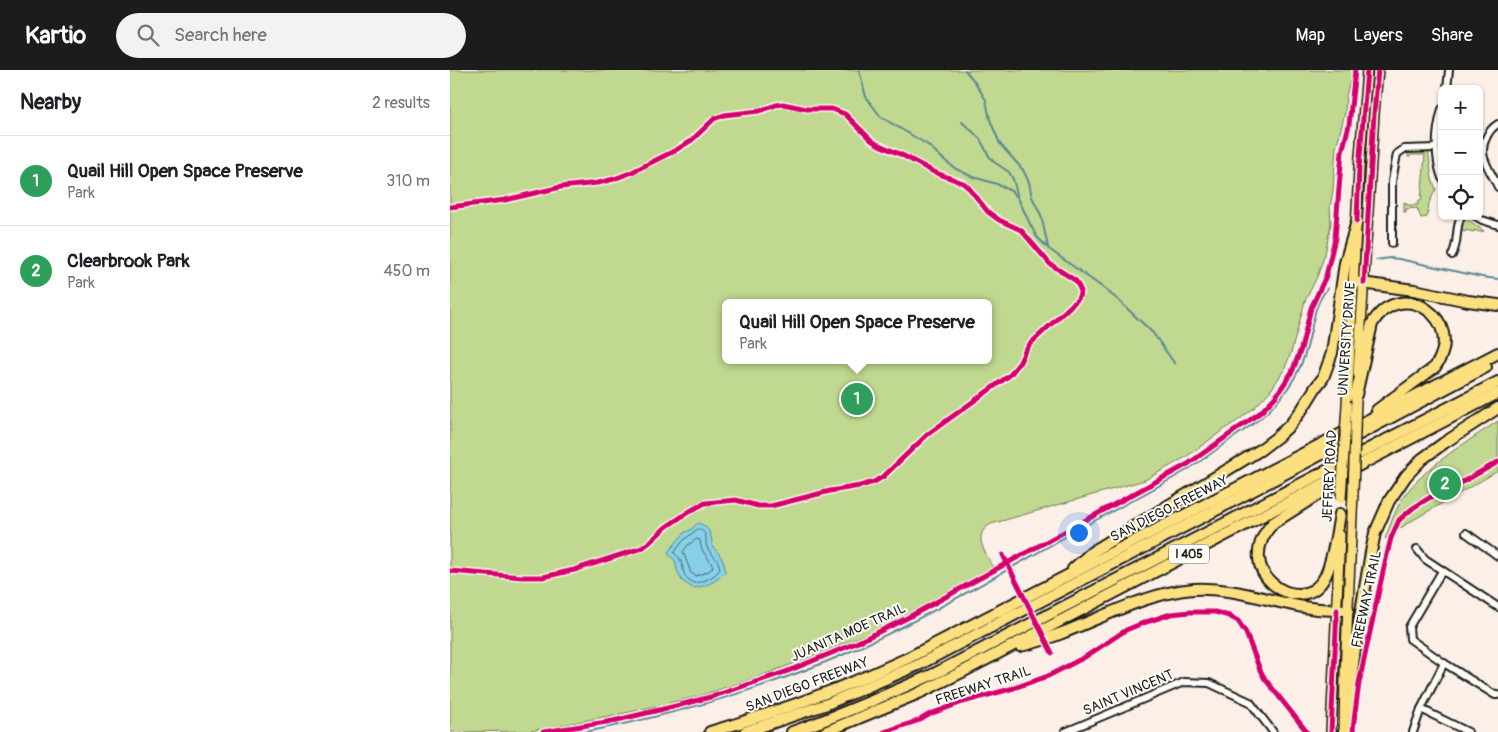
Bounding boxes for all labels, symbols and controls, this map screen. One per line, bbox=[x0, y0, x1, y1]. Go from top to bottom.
search box bbox=[116, 13, 466, 58]
text: Kartio bbox=[25, 21, 86, 50]
icon: search bbox=[134, 21, 162, 49]
text: Search here bbox=[174, 23, 267, 47]
text: Map bbox=[1296, 24, 1325, 47]
text: Layers bbox=[1353, 24, 1403, 47]
text: Share bbox=[1431, 24, 1473, 47]
map controls bbox=[1438, 85, 1483, 220]
button: + bbox=[1438, 85, 1483, 130]
text: Nearby bbox=[20, 89, 81, 116]
text: 2 results bbox=[372, 93, 430, 113]
button: − bbox=[1438, 130, 1483, 175]
text: Quail Hill Open Space Preserve bbox=[67, 159, 303, 183]
text: 1 bbox=[33, 171, 39, 191]
text: 310 m bbox=[386, 171, 430, 191]
button: locate bbox=[1438, 175, 1483, 220]
text: Park bbox=[67, 183, 95, 203]
text: Clearbrook Park bbox=[67, 249, 190, 273]
text: 2 bbox=[32, 261, 40, 281]
text: 450 m bbox=[383, 261, 430, 281]
text: Park bbox=[67, 273, 95, 293]
street label: UNIVERSITY DRIVE bbox=[1334, 282, 1359, 396]
popup bbox=[722, 299, 992, 364]
text: Quail Hill Open Space Preserve bbox=[739, 310, 975, 334]
text: Park bbox=[739, 334, 767, 354]
pin: 1 bbox=[841, 380, 873, 418]
street label: JEFFREY ROAD bbox=[1319, 429, 1340, 523]
pin: 2 bbox=[1429, 465, 1461, 503]
street label: SAN DIEGO FREEWAY bbox=[1107, 471, 1231, 546]
your location bbox=[1066, 520, 1092, 546]
road number: I 405 bbox=[1169, 544, 1209, 564]
street label: FREEWAY TRAIL bbox=[1348, 549, 1385, 649]
street label: JUANITA MOE TRAIL bbox=[788, 599, 908, 665]
street label: SAN DIEGO FREEWAY bbox=[743, 653, 871, 716]
street label: FREEWAY TRAIL bbox=[933, 662, 1033, 709]
street label: SAINT VINCENT bbox=[1080, 666, 1176, 719]

